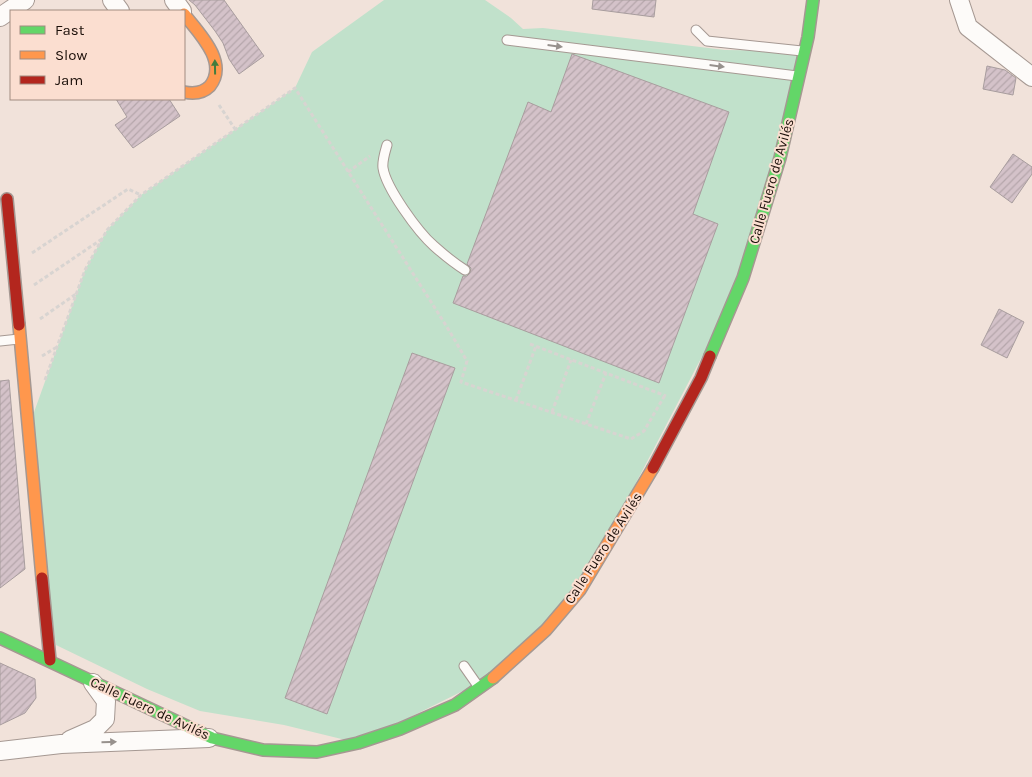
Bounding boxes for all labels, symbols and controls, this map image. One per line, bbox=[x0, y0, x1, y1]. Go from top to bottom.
legend bbox=[10, 10, 185, 100]
text: Fast bbox=[55, 21, 85, 39]
one-way arrow bbox=[548, 42, 564, 50]
text: Slow bbox=[55, 46, 87, 64]
one-way arrow bbox=[211, 59, 219, 75]
one-way arrow bbox=[709, 62, 725, 70]
text: Jam bbox=[55, 71, 83, 89]
street label: Calle Fuero de Avilés bbox=[745, 117, 798, 246]
street label: Calle Fuero de Avilés bbox=[561, 489, 646, 607]
street label: Calle Fuero de Avilés bbox=[87, 673, 212, 744]
one-way arrow bbox=[102, 738, 118, 746]

